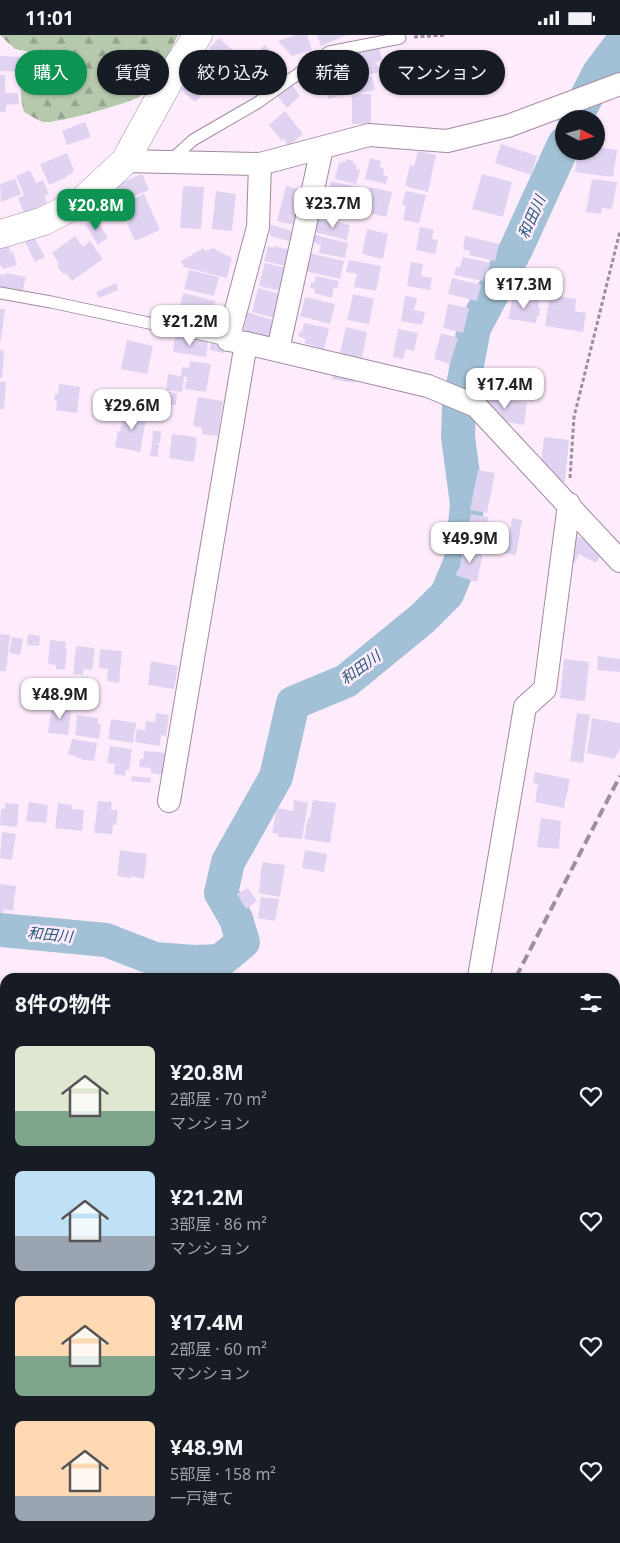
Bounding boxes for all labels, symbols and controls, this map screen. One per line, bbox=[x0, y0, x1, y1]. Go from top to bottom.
text: 11:01 bbox=[25, 5, 74, 31]
chip: 購入 bbox=[15, 50, 87, 95]
chip: 賃貸 bbox=[97, 50, 169, 95]
chip: 絞り込み bbox=[179, 50, 287, 95]
chip: 新着 bbox=[297, 50, 369, 95]
chip: マンション bbox=[379, 50, 505, 95]
north arrow bbox=[555, 110, 605, 160]
map controls bbox=[555, 110, 605, 160]
pin: ¥23.7M bbox=[292, 187, 374, 229]
pin: ¥20.8M bbox=[55, 189, 137, 231]
water label: 和田川 bbox=[513, 191, 550, 242]
text: ¥23.7M bbox=[305, 192, 361, 214]
text: ¥20.8M bbox=[68, 194, 124, 216]
pin: ¥17.3M bbox=[483, 267, 565, 310]
text: ¥17.3M bbox=[496, 273, 552, 295]
pin: ¥21.2M bbox=[149, 305, 231, 347]
text: ¥21.2M bbox=[162, 310, 218, 332]
pin: ¥17.4M bbox=[464, 367, 546, 410]
text: ¥17.4M bbox=[477, 373, 533, 395]
pin: ¥29.6M bbox=[91, 389, 173, 431]
text: ¥29.6M bbox=[104, 394, 160, 416]
pin: ¥49.9M bbox=[429, 521, 511, 564]
text: ¥49.9M bbox=[442, 527, 498, 549]
water label: 和田川 bbox=[336, 645, 386, 688]
pin: ¥48.9M bbox=[19, 677, 101, 720]
text: ¥48.9M bbox=[32, 683, 88, 705]
water label: 和田川 bbox=[27, 922, 75, 946]
icon: filters bbox=[577, 989, 605, 1017]
text: 8件の物件 bbox=[15, 990, 111, 1018]
text: ¥20.8M bbox=[170, 1058, 244, 1086]
icon: home bbox=[55, 1066, 115, 1126]
icon: heart bbox=[577, 1082, 605, 1110]
text: 2部屋 · 70 m² bbox=[170, 1088, 267, 1110]
text: マンション bbox=[170, 1112, 250, 1134]
text: ¥21.2M bbox=[170, 1183, 244, 1211]
icon: home bbox=[55, 1191, 115, 1251]
icon: heart bbox=[577, 1207, 605, 1235]
text: 3部屋 · 86 m² bbox=[170, 1213, 267, 1235]
text: マンション bbox=[170, 1237, 250, 1259]
text: ¥17.4M bbox=[170, 1308, 244, 1336]
icon: home bbox=[55, 1316, 115, 1376]
icon: heart bbox=[577, 1332, 605, 1360]
text: 2部屋 · 60 m² bbox=[170, 1338, 267, 1360]
text: マンション bbox=[170, 1362, 250, 1384]
text: ¥48.9M bbox=[170, 1433, 244, 1461]
icon: home bbox=[55, 1441, 115, 1501]
icon: heart bbox=[577, 1457, 605, 1485]
text: 5部屋 · 158 m² bbox=[170, 1463, 276, 1485]
text: 一戸建て bbox=[170, 1487, 234, 1509]

